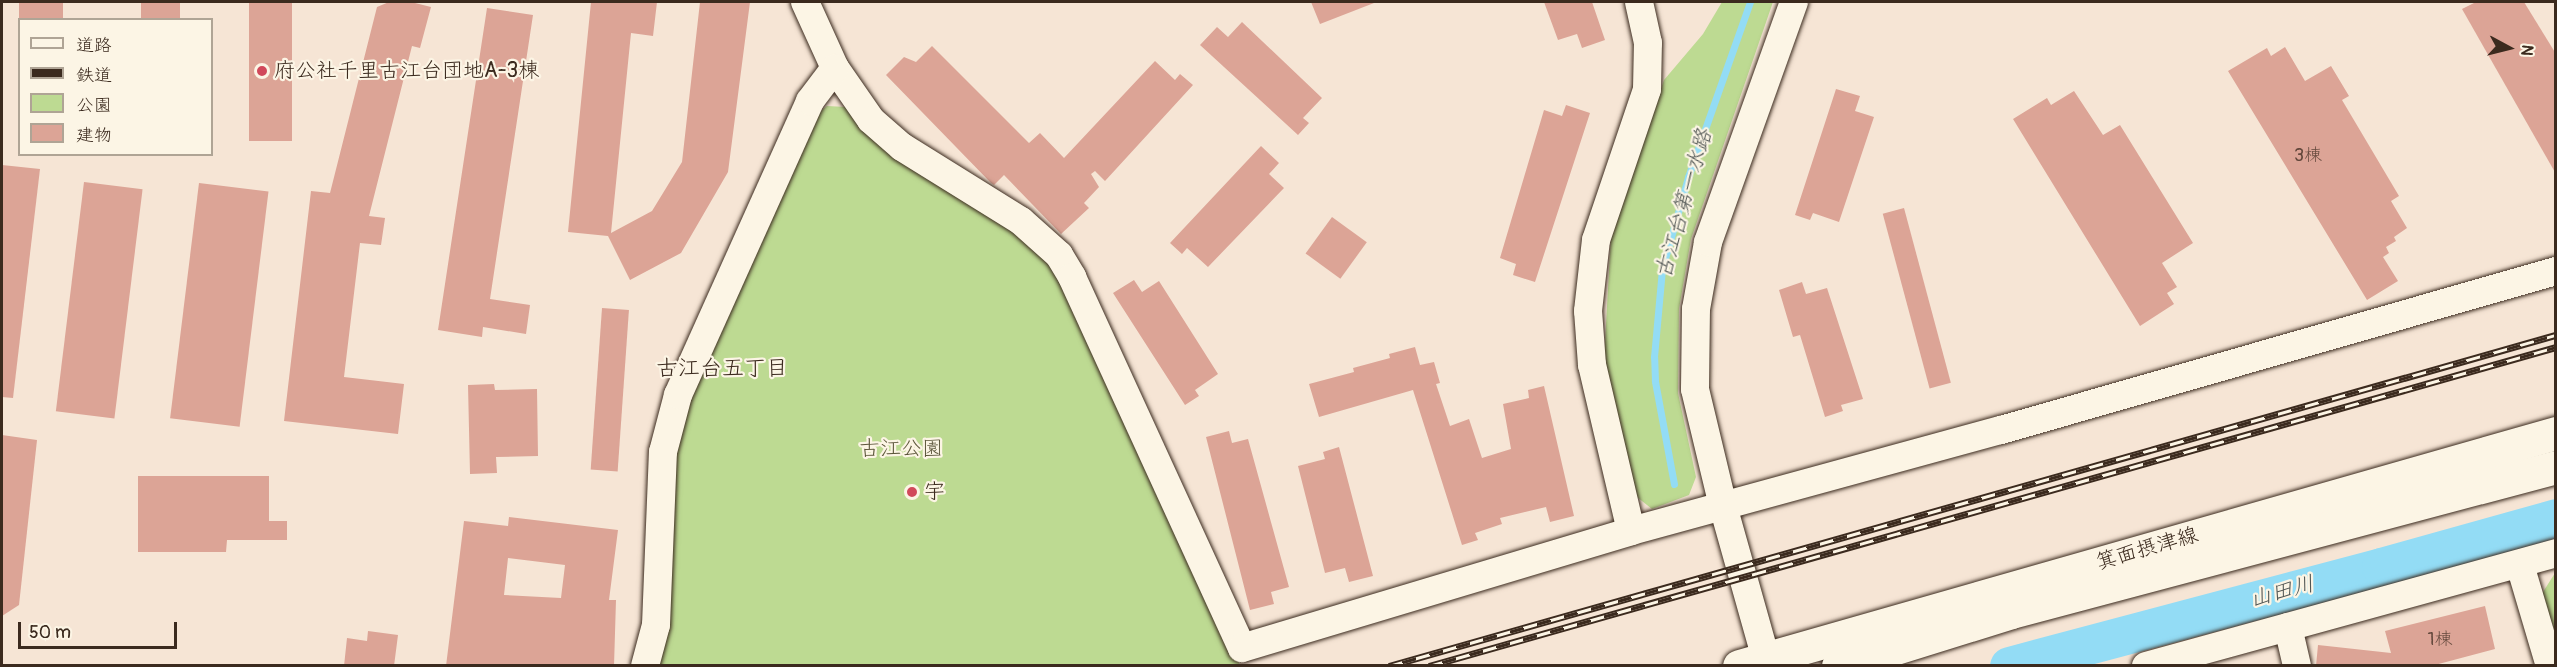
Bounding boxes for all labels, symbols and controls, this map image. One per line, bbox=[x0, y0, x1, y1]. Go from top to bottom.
legend bbox=[18, 18, 213, 156]
north arrow bbox=[2479, 18, 2539, 78]
text: 道路 bbox=[76, 34, 112, 57]
text: N bbox=[2516, 44, 2537, 57]
place label: 府公社千里古江台団地A-3棟 bbox=[274, 58, 539, 84]
text: 鉄道 bbox=[76, 64, 112, 87]
marker: 府公社千里古江台団地A-3棟 bbox=[255, 64, 269, 78]
text: 公園 bbox=[76, 94, 112, 117]
text: 建物 bbox=[76, 124, 112, 147]
water label: 古江台第一水路 bbox=[1650, 126, 1718, 282]
house number: 3棟 bbox=[2294, 145, 2322, 167]
district label: 古江台五丁目 bbox=[656, 356, 788, 382]
park label: 古江公園 bbox=[859, 436, 943, 462]
place label: 宇 bbox=[924, 479, 945, 505]
marker: 宇 bbox=[905, 485, 919, 499]
street label: 箕面摂津線 bbox=[2093, 522, 2201, 576]
water label: 山田川 bbox=[2247, 571, 2317, 613]
scale bar bbox=[21, 610, 180, 648]
text: 50 m bbox=[29, 621, 71, 644]
house number: 1棟 bbox=[2427, 629, 2453, 651]

